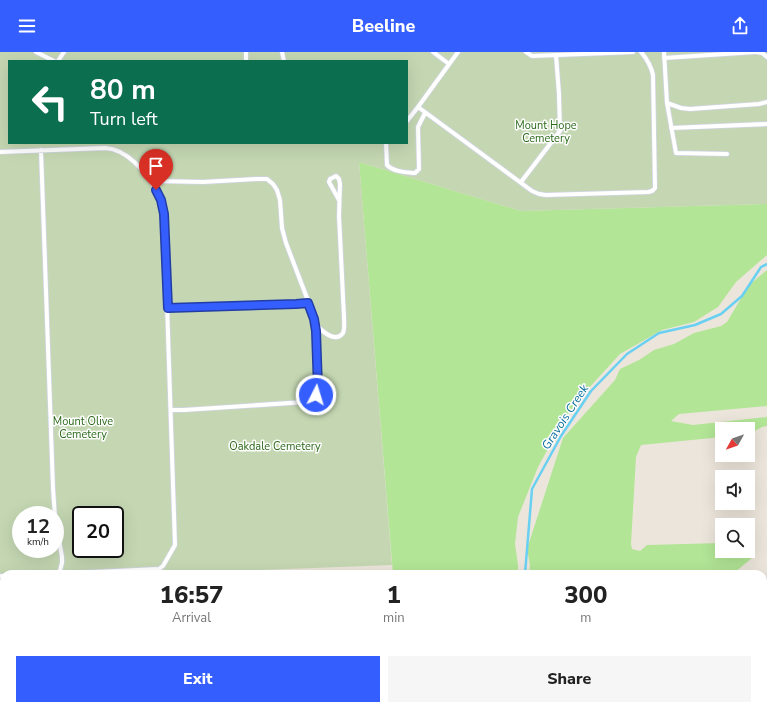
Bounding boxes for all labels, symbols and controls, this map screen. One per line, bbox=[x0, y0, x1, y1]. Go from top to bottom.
text: Beeline bbox=[352, 14, 415, 38]
icon: menu bbox=[16, 15, 38, 37]
icon: share bbox=[729, 15, 751, 37]
text: 80 m bbox=[90, 71, 156, 109]
icon: left bbox=[24, 76, 76, 128]
text: Turn left bbox=[90, 107, 158, 131]
park label: Mount Hope Cemetery bbox=[515, 118, 577, 146]
pin bbox=[139, 149, 173, 190]
icon: arrive bbox=[145, 155, 167, 177]
position arrow bbox=[295, 374, 337, 416]
water label: Gravois Creek bbox=[538, 380, 593, 453]
park label: Mount Olive Cemetery bbox=[53, 414, 113, 442]
north arrow bbox=[715, 422, 755, 462]
map controls bbox=[715, 422, 755, 558]
park label: Oakdale Cemetery bbox=[229, 439, 321, 454]
button: sound bbox=[715, 470, 755, 510]
speed limit sign: 20 bbox=[72, 506, 124, 558]
text: 12 bbox=[26, 513, 50, 540]
button: search bbox=[715, 518, 755, 558]
text: km/h bbox=[27, 535, 49, 549]
text: 16:57 bbox=[160, 579, 223, 611]
text: 1 bbox=[387, 579, 401, 611]
text: 300 bbox=[564, 579, 607, 611]
text: Arrival bbox=[172, 609, 211, 627]
text: min bbox=[383, 609, 405, 627]
text: m bbox=[580, 609, 591, 627]
button: Exit bbox=[16, 656, 380, 702]
button: Share bbox=[388, 656, 751, 702]

